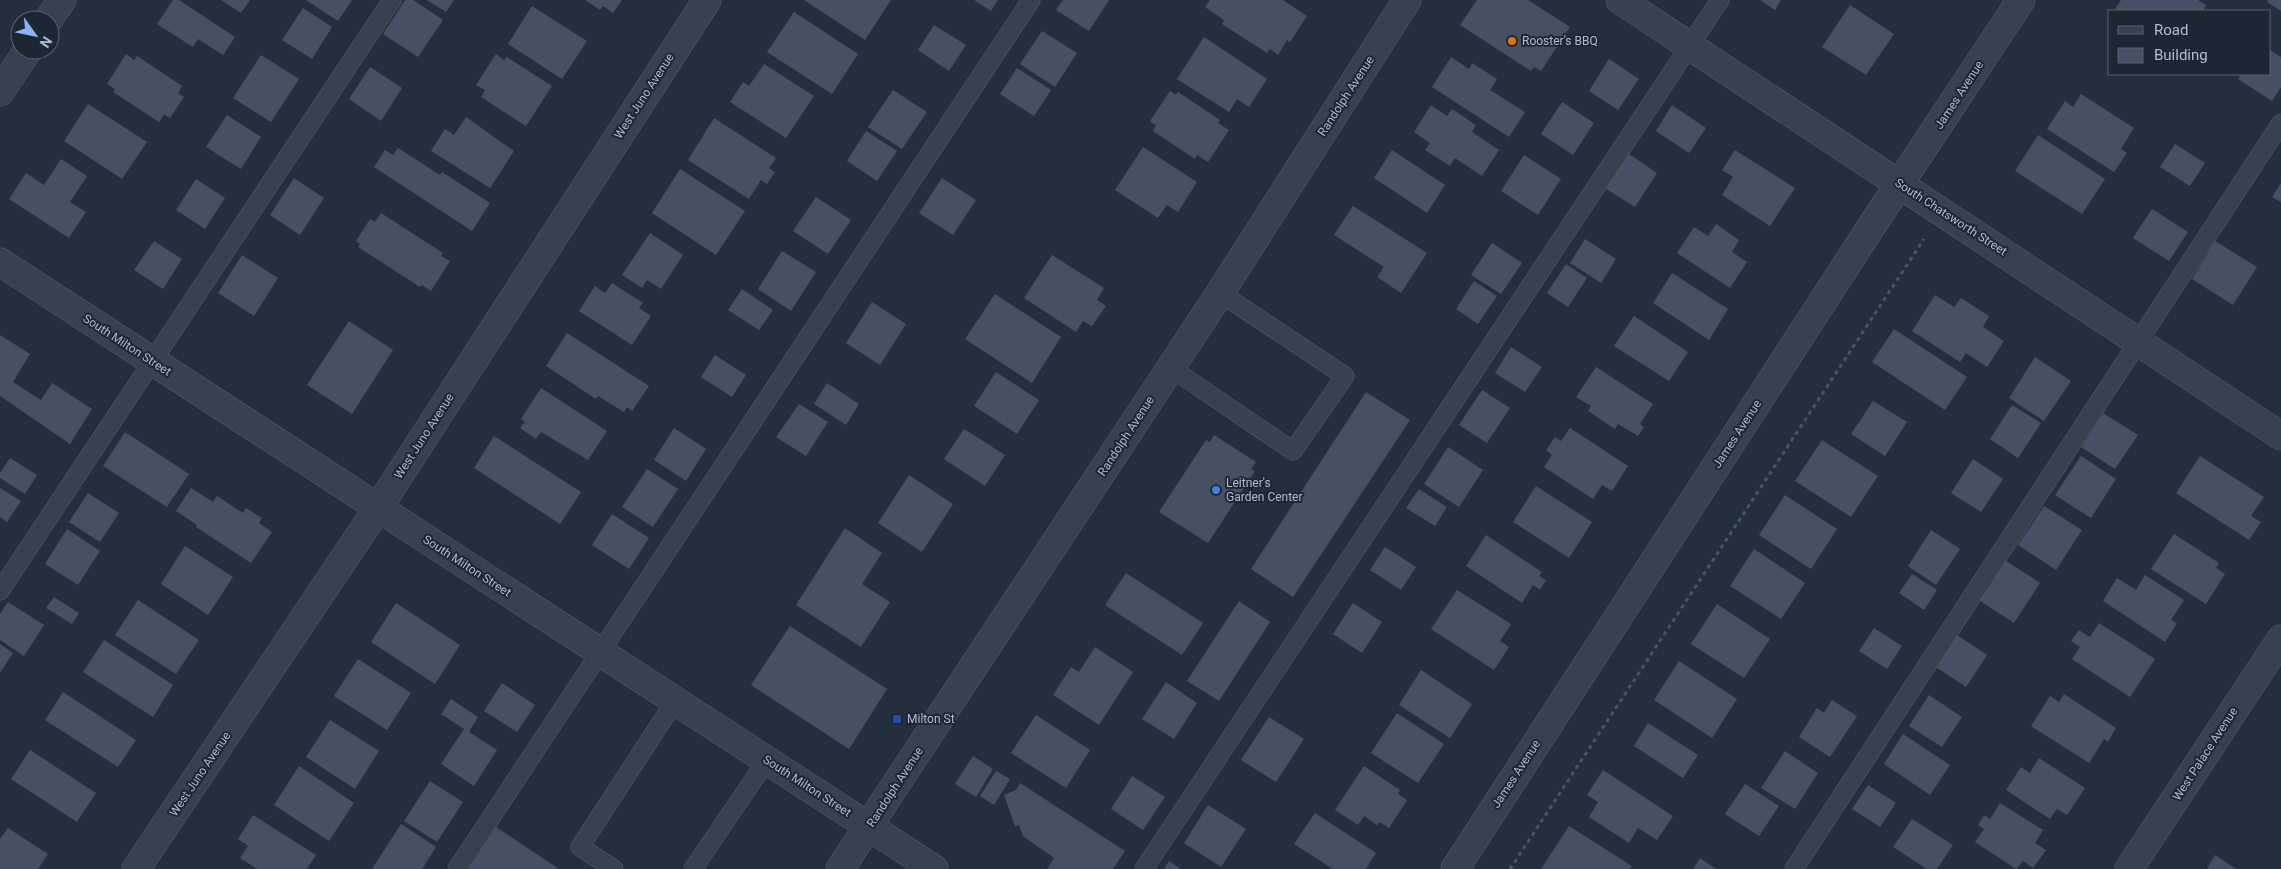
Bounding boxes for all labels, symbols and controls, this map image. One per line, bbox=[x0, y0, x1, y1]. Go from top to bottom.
north arrow bbox=[10, 10, 60, 60]
legend bbox=[2108, 10, 2271, 75]
text: Road bbox=[2154, 21, 2188, 39]
text: N bbox=[36, 34, 55, 51]
place label: Rooster's BBQ bbox=[1522, 34, 1598, 48]
marker: Rooster's BBQ bbox=[1506, 35, 1518, 47]
text: Building bbox=[2154, 46, 2208, 64]
street label: West Juno Avenue bbox=[611, 51, 677, 141]
street label: Randolph Avenue bbox=[1315, 53, 1377, 139]
street label: James Avenue bbox=[1932, 58, 1986, 132]
street label: South Chatsworth Street bbox=[1892, 176, 2010, 258]
street label: South Milton Street bbox=[80, 311, 174, 379]
street label: West Juno Avenue bbox=[391, 391, 457, 481]
street label: Randolph Avenue bbox=[1095, 393, 1157, 479]
street label: James Avenue bbox=[1710, 397, 1764, 471]
place label: Leitner's Garden Center bbox=[1226, 476, 1303, 504]
marker: Leitner's Garden Center bbox=[1210, 484, 1222, 496]
street label: South Milton Street bbox=[420, 532, 514, 600]
street label: West Palace Avenue bbox=[2170, 705, 2240, 803]
place label: Milton St bbox=[907, 712, 955, 726]
marker: Milton St bbox=[891, 713, 903, 725]
street label: West Juno Avenue bbox=[167, 729, 233, 819]
street label: James Avenue bbox=[1489, 737, 1543, 811]
street label: Randolph Avenue bbox=[864, 744, 926, 830]
street label: South Milton Street bbox=[760, 752, 854, 820]

